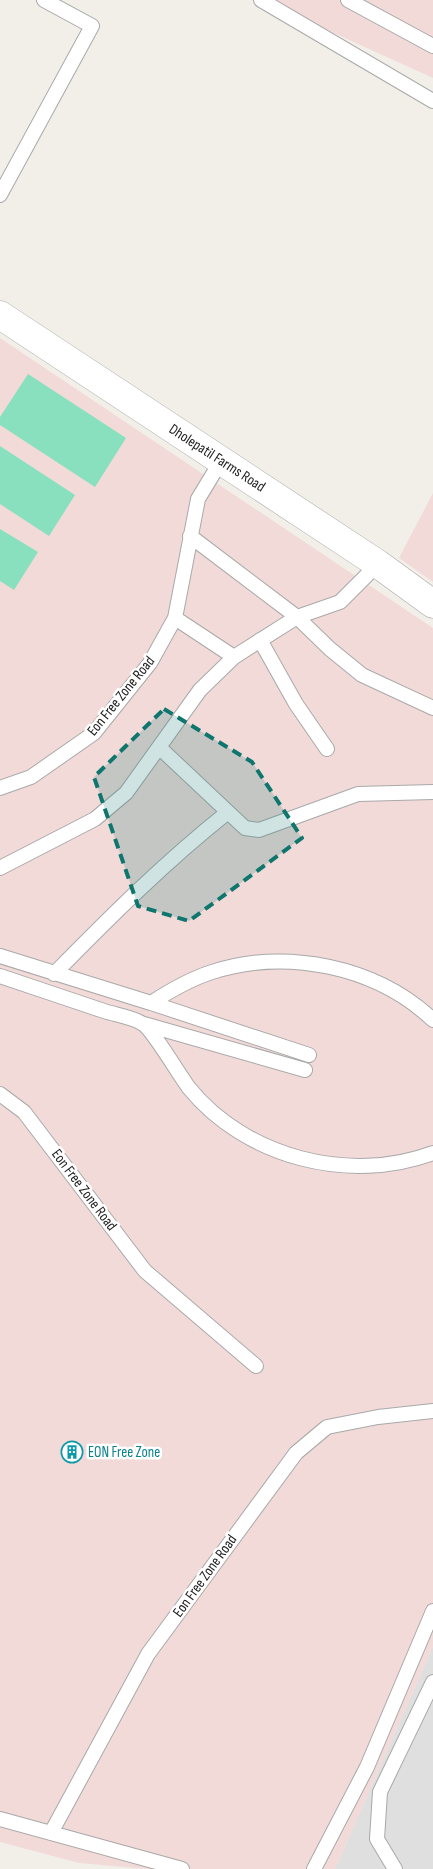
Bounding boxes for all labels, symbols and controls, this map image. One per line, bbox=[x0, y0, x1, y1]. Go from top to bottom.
street label: Dholepatil Farms Road bbox=[165, 420, 269, 496]
street label: Eon Free Zone Road bbox=[83, 652, 159, 740]
street label: Eon Free Zone Road bbox=[47, 1145, 121, 1235]
building icon: EON Free Zone bbox=[60, 1440, 84, 1464]
place label: EON Free Zone bbox=[88, 1443, 160, 1462]
street label: Eon Free Zone Road bbox=[169, 1531, 241, 1621]

